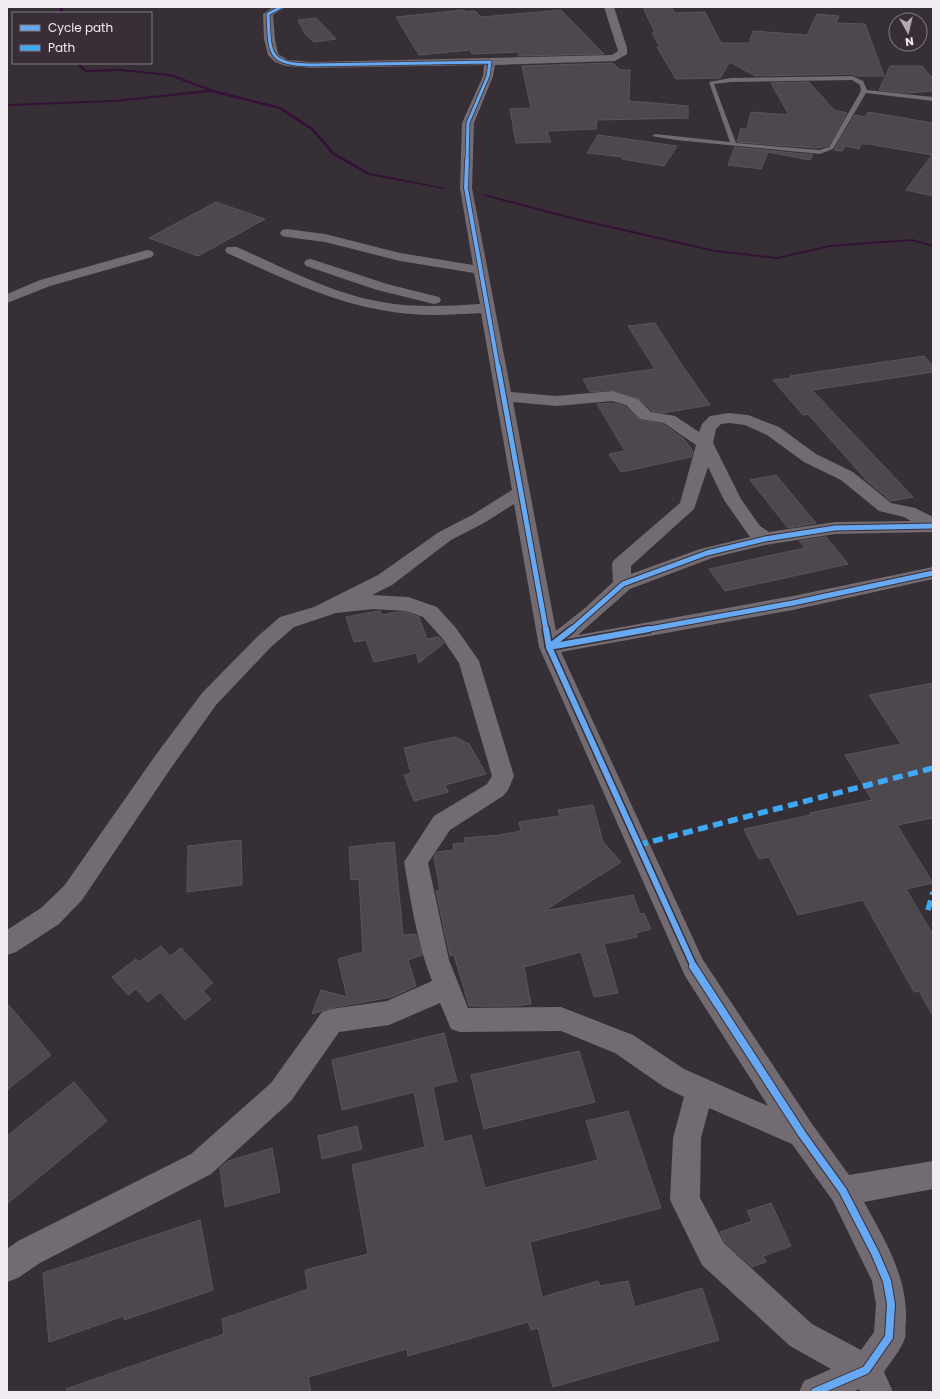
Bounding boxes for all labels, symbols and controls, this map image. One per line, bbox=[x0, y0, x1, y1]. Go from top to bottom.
legend bbox=[12, 12, 152, 64]
north arrow bbox=[888, 12, 928, 52]
text: Cycle path bbox=[48, 19, 113, 36]
text: N bbox=[904, 33, 915, 50]
text: Path bbox=[48, 39, 75, 56]

